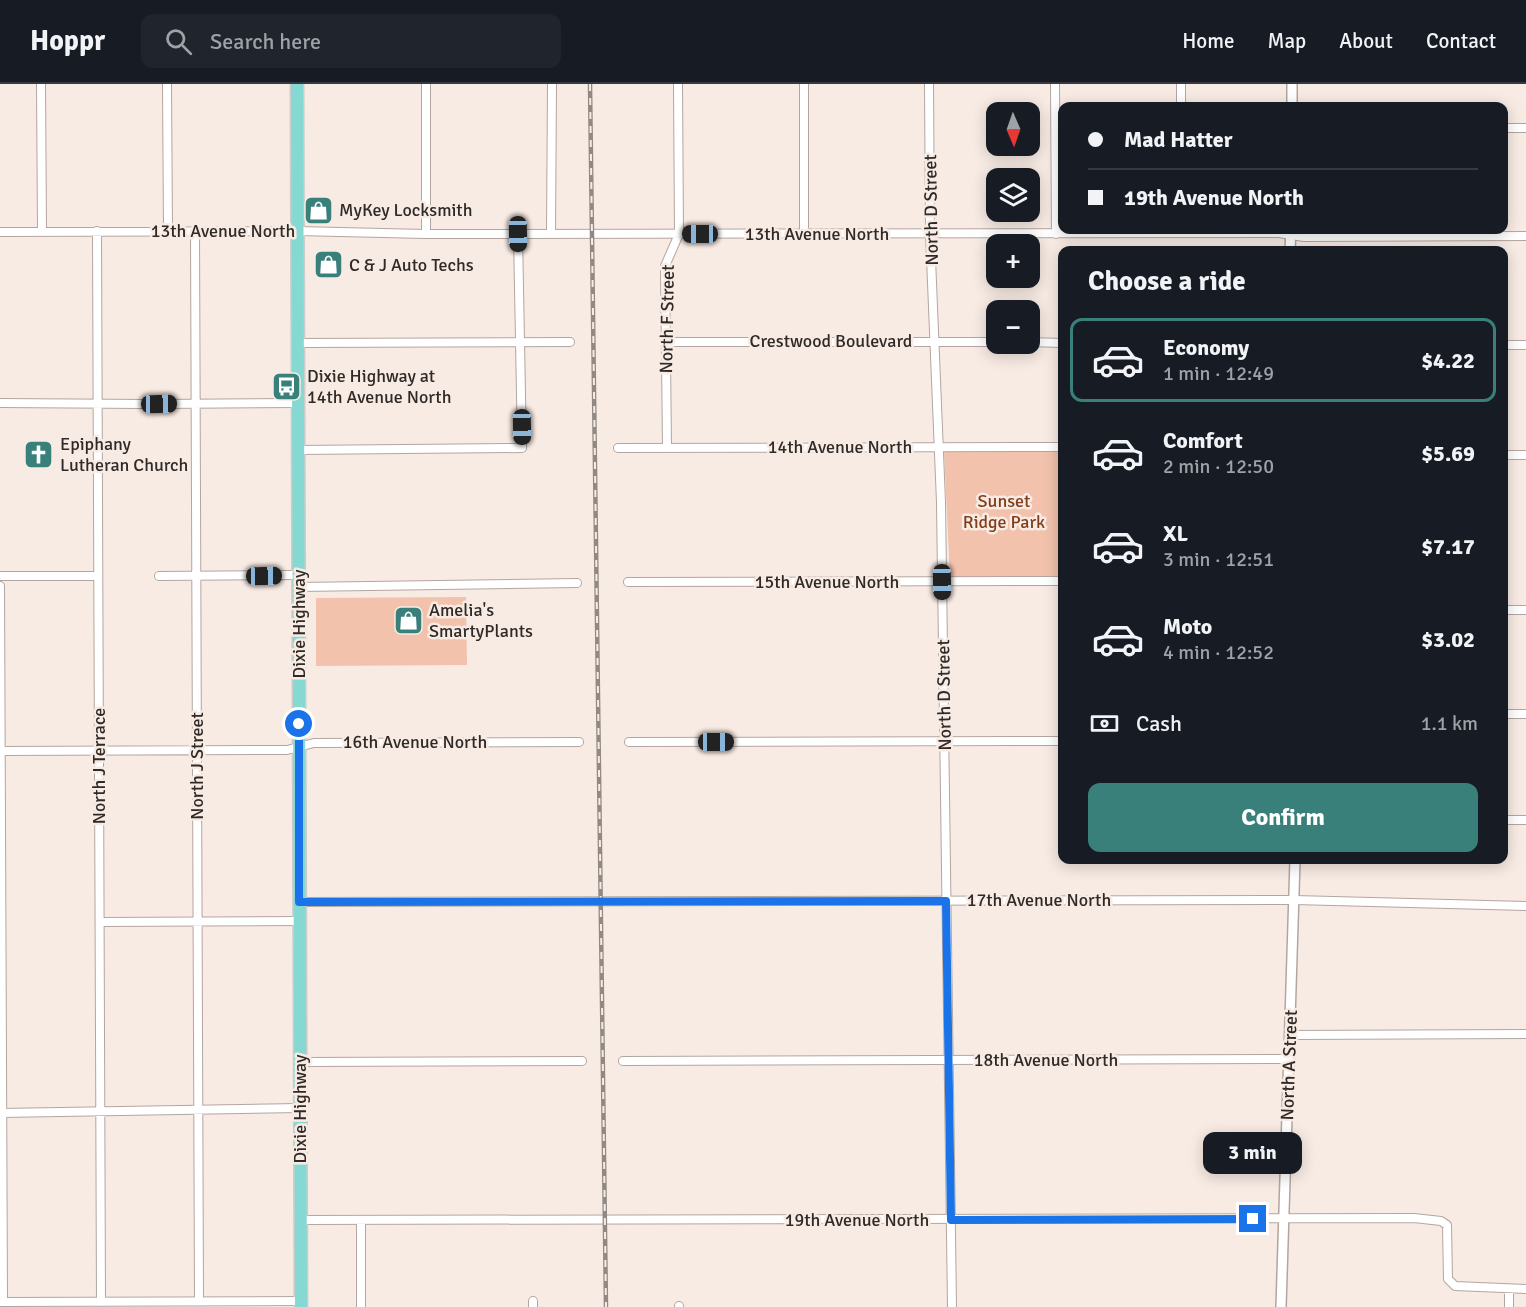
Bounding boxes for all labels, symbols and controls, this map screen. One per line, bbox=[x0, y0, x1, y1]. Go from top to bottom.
search box bbox=[141, 14, 561, 68]
text: Hoppr bbox=[30, 24, 105, 58]
icon: search bbox=[162, 25, 195, 58]
text: Search here bbox=[210, 28, 321, 55]
text: Home bbox=[1182, 28, 1235, 54]
text: Map bbox=[1268, 28, 1306, 54]
text: About bbox=[1339, 28, 1393, 54]
text: Contact bbox=[1426, 28, 1496, 54]
north arrow bbox=[986, 102, 1040, 156]
map controls bbox=[986, 102, 1040, 354]
text: Mad Hatter bbox=[1124, 126, 1232, 153]
street label: North D Street bbox=[919, 154, 943, 266]
button: layers bbox=[986, 168, 1040, 222]
text: 19th Avenue North bbox=[1124, 184, 1304, 211]
shop icon: MyKey Locksmith bbox=[302, 194, 334, 226]
place label: MyKey Locksmith bbox=[339, 199, 472, 221]
car bbox=[509, 216, 527, 252]
street label: 13th Avenue North bbox=[151, 220, 295, 242]
street label: 13th Avenue North bbox=[745, 223, 889, 245]
car bbox=[682, 225, 718, 243]
button: + bbox=[986, 234, 1040, 288]
shop icon: C & J Auto Techs bbox=[312, 249, 344, 281]
place label: C & J Auto Techs bbox=[349, 254, 474, 276]
street label: North F Street bbox=[655, 264, 679, 374]
text: Choose a ride bbox=[1088, 265, 1246, 298]
button: − bbox=[986, 300, 1040, 354]
street label: Crestwood Boulevard bbox=[750, 330, 912, 352]
icon: car bbox=[1091, 333, 1145, 387]
text: Economy bbox=[1163, 334, 1249, 361]
text: $4.22 bbox=[1421, 347, 1475, 374]
text: 1 min · 12:49 bbox=[1163, 361, 1274, 386]
place label: Dixie Highway at 14th Avenue North bbox=[307, 365, 451, 408]
bus stop icon: Dixie Highway at 14th Avenue North bbox=[270, 370, 302, 402]
car bbox=[141, 395, 177, 413]
car bbox=[513, 409, 531, 445]
icon: car bbox=[1091, 426, 1145, 480]
text: Comfort bbox=[1163, 427, 1243, 454]
place label: Epiphany Lutheran Church bbox=[60, 433, 188, 476]
street label: 14th Avenue North bbox=[768, 436, 912, 458]
church icon: Epiphany Lutheran Church bbox=[23, 438, 55, 470]
text: $5.69 bbox=[1421, 440, 1475, 467]
text: 2 min · 12:50 bbox=[1163, 454, 1274, 479]
park label: Sunset Ridge Park bbox=[963, 490, 1045, 533]
icon: car bbox=[1091, 519, 1145, 573]
text: XL bbox=[1163, 520, 1188, 547]
text: $7.17 bbox=[1421, 533, 1475, 560]
text: 3 min · 12:51 bbox=[1163, 547, 1274, 572]
car bbox=[933, 564, 951, 600]
car bbox=[246, 567, 282, 585]
street label: Dixie Highway bbox=[288, 569, 310, 678]
street label: 15th Avenue North bbox=[755, 571, 899, 593]
place label: Amelia's SmartyPlants bbox=[429, 599, 533, 642]
shop icon: Amelia's SmartyPlants bbox=[392, 604, 424, 636]
icon: car bbox=[1091, 612, 1145, 666]
text: Moto bbox=[1163, 613, 1212, 640]
text: $3.02 bbox=[1421, 626, 1475, 653]
street label: North D Street bbox=[932, 639, 956, 751]
text: 4 min · 12:52 bbox=[1163, 640, 1274, 665]
icon: cash bbox=[1088, 707, 1121, 740]
street label: North J Terrace bbox=[88, 708, 110, 824]
route start bbox=[285, 710, 312, 737]
text: Cash bbox=[1136, 710, 1182, 737]
text: 1.1 km bbox=[1421, 711, 1478, 736]
street label: North J Street bbox=[186, 712, 208, 820]
street label: 16th Avenue North bbox=[343, 731, 487, 753]
car bbox=[698, 733, 734, 751]
button: Confirm bbox=[1088, 783, 1478, 852]
street label: 17th Avenue North bbox=[967, 889, 1111, 911]
street label: North A Street bbox=[1276, 1009, 1302, 1121]
street label: 18th Avenue North bbox=[974, 1049, 1118, 1071]
street label: Dixie Highway bbox=[289, 1054, 311, 1163]
callout: 3 min bbox=[1204, 1132, 1302, 1174]
text: 3 min bbox=[1228, 1140, 1277, 1165]
route end bbox=[1239, 1205, 1266, 1232]
street label: 19th Avenue North bbox=[785, 1209, 929, 1231]

